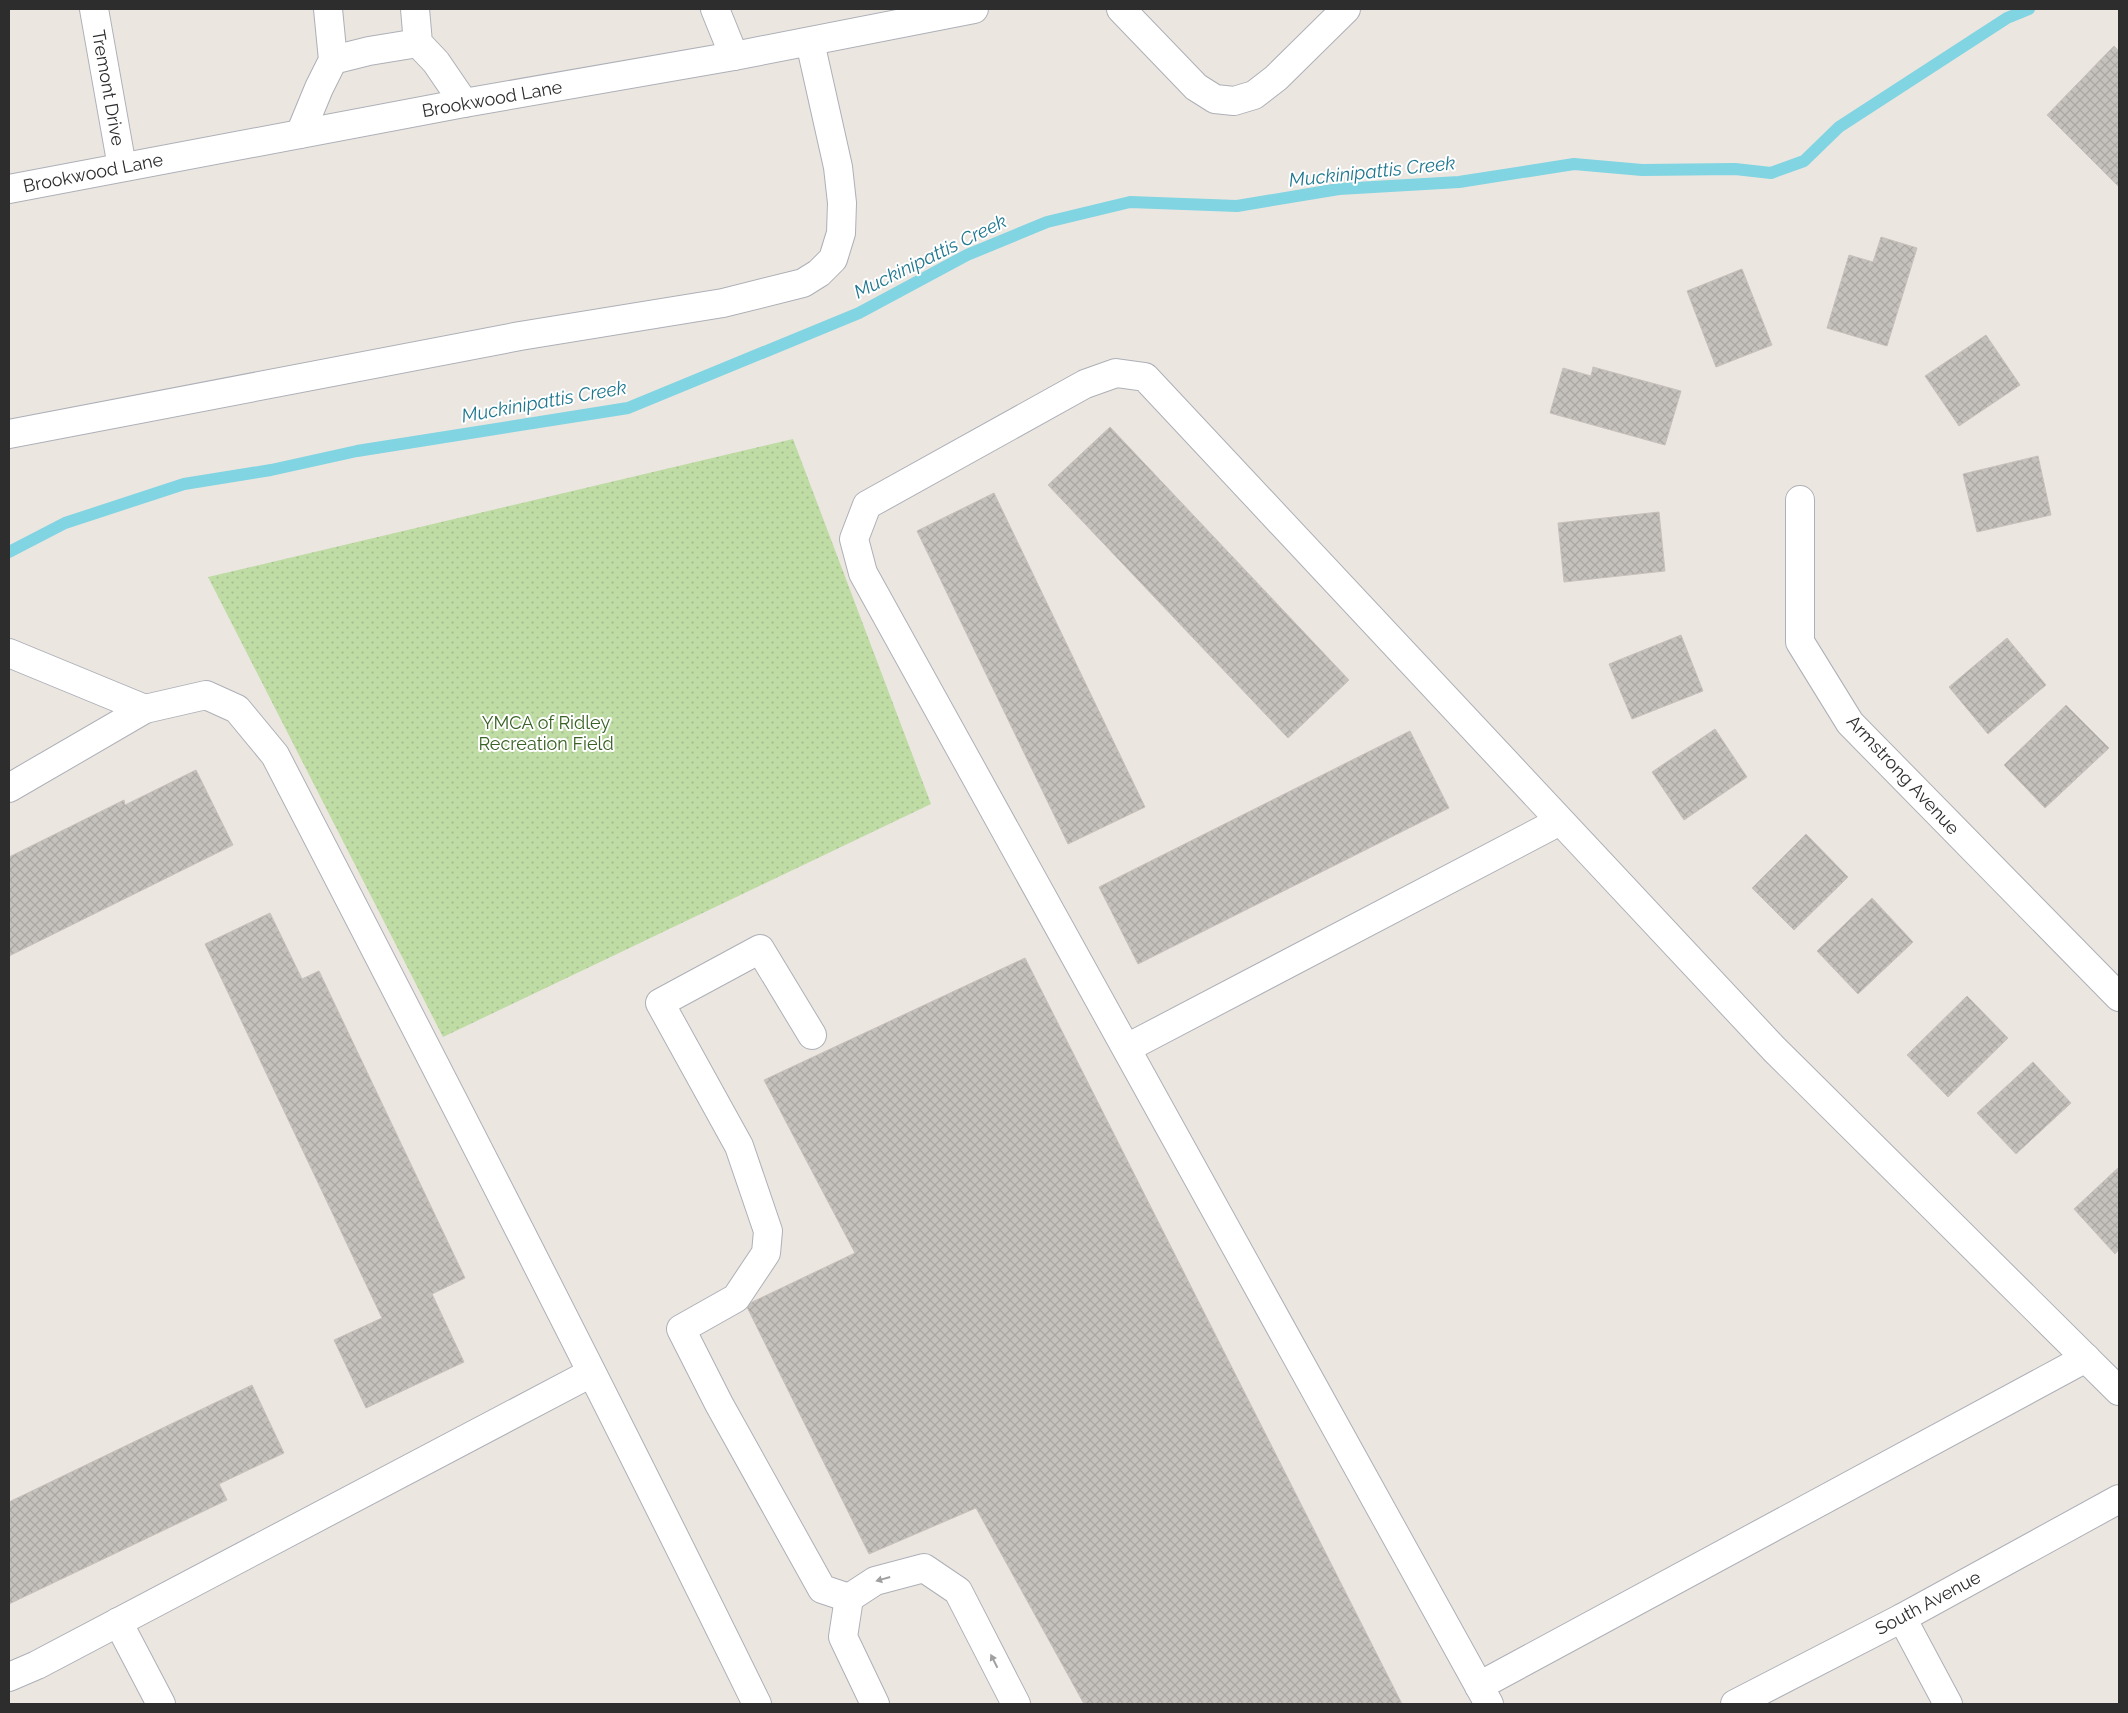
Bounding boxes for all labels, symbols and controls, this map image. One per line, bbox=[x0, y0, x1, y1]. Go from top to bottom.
street label: Tremont Drive bbox=[88, 28, 129, 148]
street label: Brookwood Lane bbox=[420, 76, 564, 121]
street label: Brookwood Lane bbox=[21, 149, 165, 196]
water label: Muckinipattis Creek bbox=[1288, 151, 1456, 191]
water label: Muckinipattis Creek bbox=[850, 209, 1010, 303]
water label: Muckinipattis Creek bbox=[460, 376, 628, 426]
street label: Armstrong Avenue bbox=[1843, 711, 1964, 839]
park label: YMCA of Ridley Recreation Field bbox=[478, 712, 614, 754]
street label: South Avenue bbox=[1872, 1566, 1984, 1639]
one-way arrow bbox=[875, 1576, 890, 1584]
one-way arrow bbox=[990, 1654, 998, 1668]

